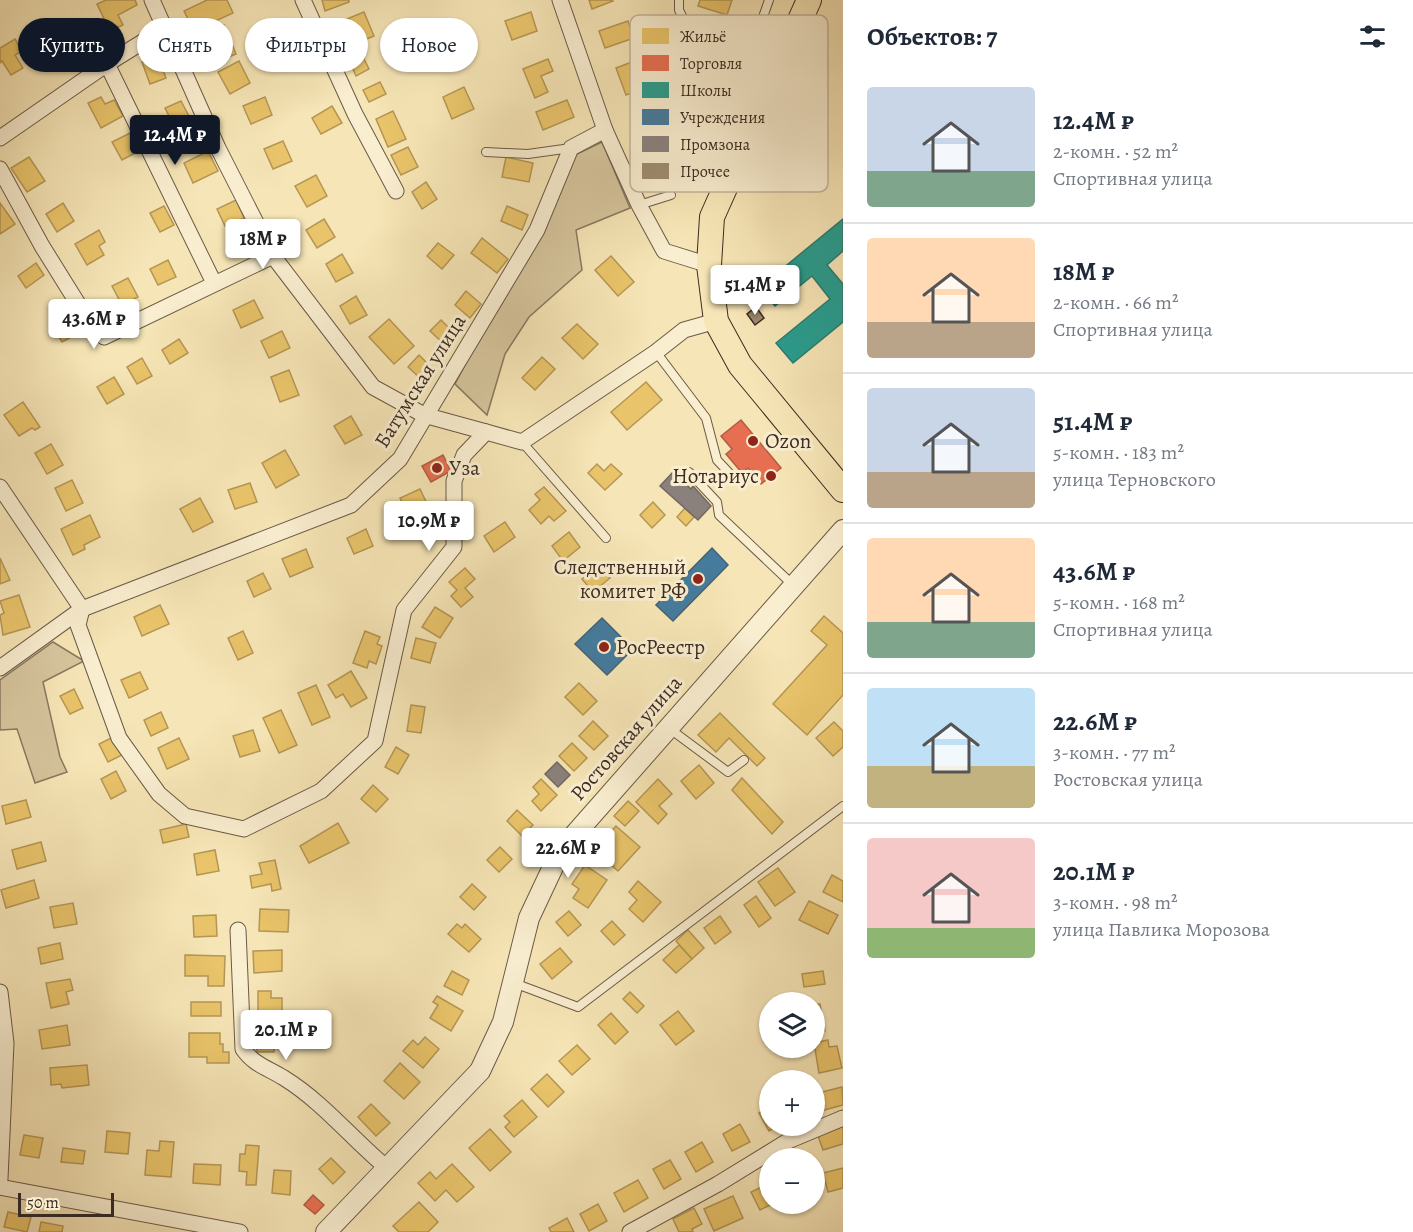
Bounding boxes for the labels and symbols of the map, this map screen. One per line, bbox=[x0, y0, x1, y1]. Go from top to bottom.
legend bbox=[630, 15, 828, 192]
text: Жильё bbox=[680, 26, 726, 48]
text: Торговля bbox=[680, 53, 743, 75]
text: Школы bbox=[680, 80, 732, 102]
text: Учреждения bbox=[680, 107, 766, 129]
pin: 12.4M ₽ bbox=[120, 115, 230, 166]
text: Промзона bbox=[680, 134, 751, 156]
text: Прочее bbox=[680, 161, 730, 183]
pin: 18M ₽ bbox=[221, 219, 305, 270]
pin: 51.4M ₽ bbox=[700, 265, 810, 316]
pin: 43.6M ₽ bbox=[39, 299, 149, 350]
street label: Батумская улица bbox=[368, 309, 472, 453]
place label: Ozon bbox=[765, 427, 811, 455]
marker: Ozon bbox=[746, 434, 760, 448]
place label: Уза bbox=[449, 454, 480, 482]
marker: Уза bbox=[430, 461, 444, 475]
place label: Нотариус bbox=[672, 462, 759, 490]
marker: Нотариус bbox=[764, 469, 778, 483]
pin: 10.9M ₽ bbox=[374, 501, 484, 552]
place label: Следственный комитет РФ bbox=[554, 553, 686, 605]
marker: Следственный комитет РФ bbox=[691, 572, 705, 586]
place label: РосРеестр bbox=[616, 633, 705, 661]
marker: РосРеестр bbox=[597, 640, 611, 654]
street label: Ростовская улица bbox=[564, 669, 688, 807]
pin: 22.6M ₽ bbox=[513, 828, 623, 879]
pin: 20.1M ₽ bbox=[231, 1010, 341, 1061]
scale bar bbox=[18, 1190, 114, 1218]

